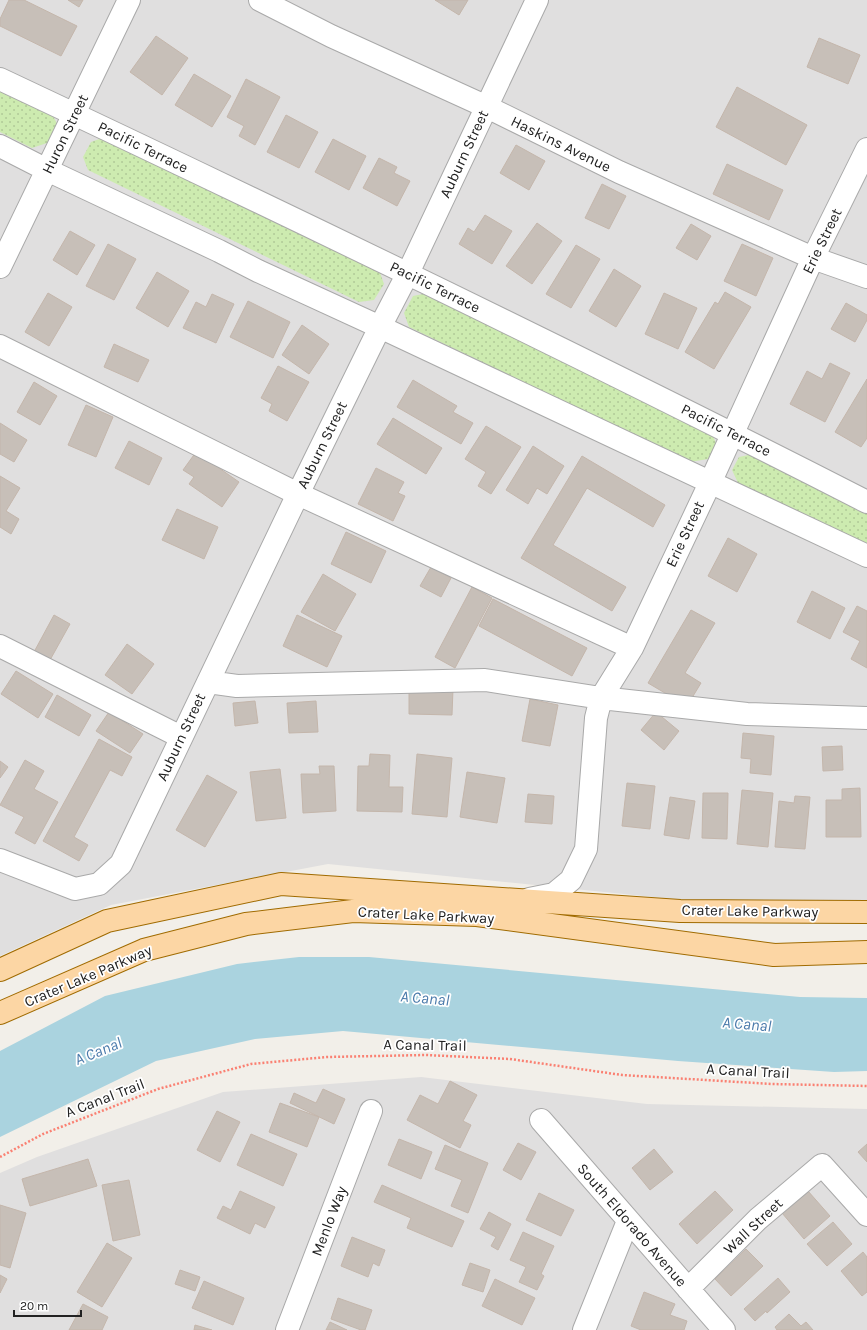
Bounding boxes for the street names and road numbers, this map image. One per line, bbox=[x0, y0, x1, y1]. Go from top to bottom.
street label: Huron Street bbox=[38, 91, 92, 177]
street label: Auburn Street bbox=[436, 107, 492, 201]
street label: Haskins Avenue bbox=[508, 112, 614, 176]
street label: Pacific Terrace bbox=[95, 117, 191, 177]
street label: Erie Street bbox=[798, 205, 846, 277]
street label: Pacific Terrace bbox=[387, 257, 483, 317]
street label: Auburn Street bbox=[293, 398, 351, 492]
street label: Pacific Terrace bbox=[678, 400, 774, 460]
street label: Erie Street bbox=[662, 498, 708, 570]
street label: Auburn Street bbox=[153, 690, 209, 784]
street label: Crater Lake Parkway bbox=[681, 901, 819, 921]
street label: Crater Lake Parkway bbox=[357, 902, 495, 928]
street label: Crater Lake Parkway bbox=[22, 941, 154, 1011]
street label: A Canal Trail bbox=[383, 1035, 467, 1055]
street label: A Canal Trail bbox=[706, 1060, 790, 1082]
street label: A Canal Trail bbox=[63, 1075, 147, 1121]
street label: South Eldorado Avenue bbox=[573, 1159, 691, 1291]
street label: Menlo Way bbox=[307, 1183, 351, 1259]
street label: Wall Street bbox=[720, 1194, 787, 1258]

